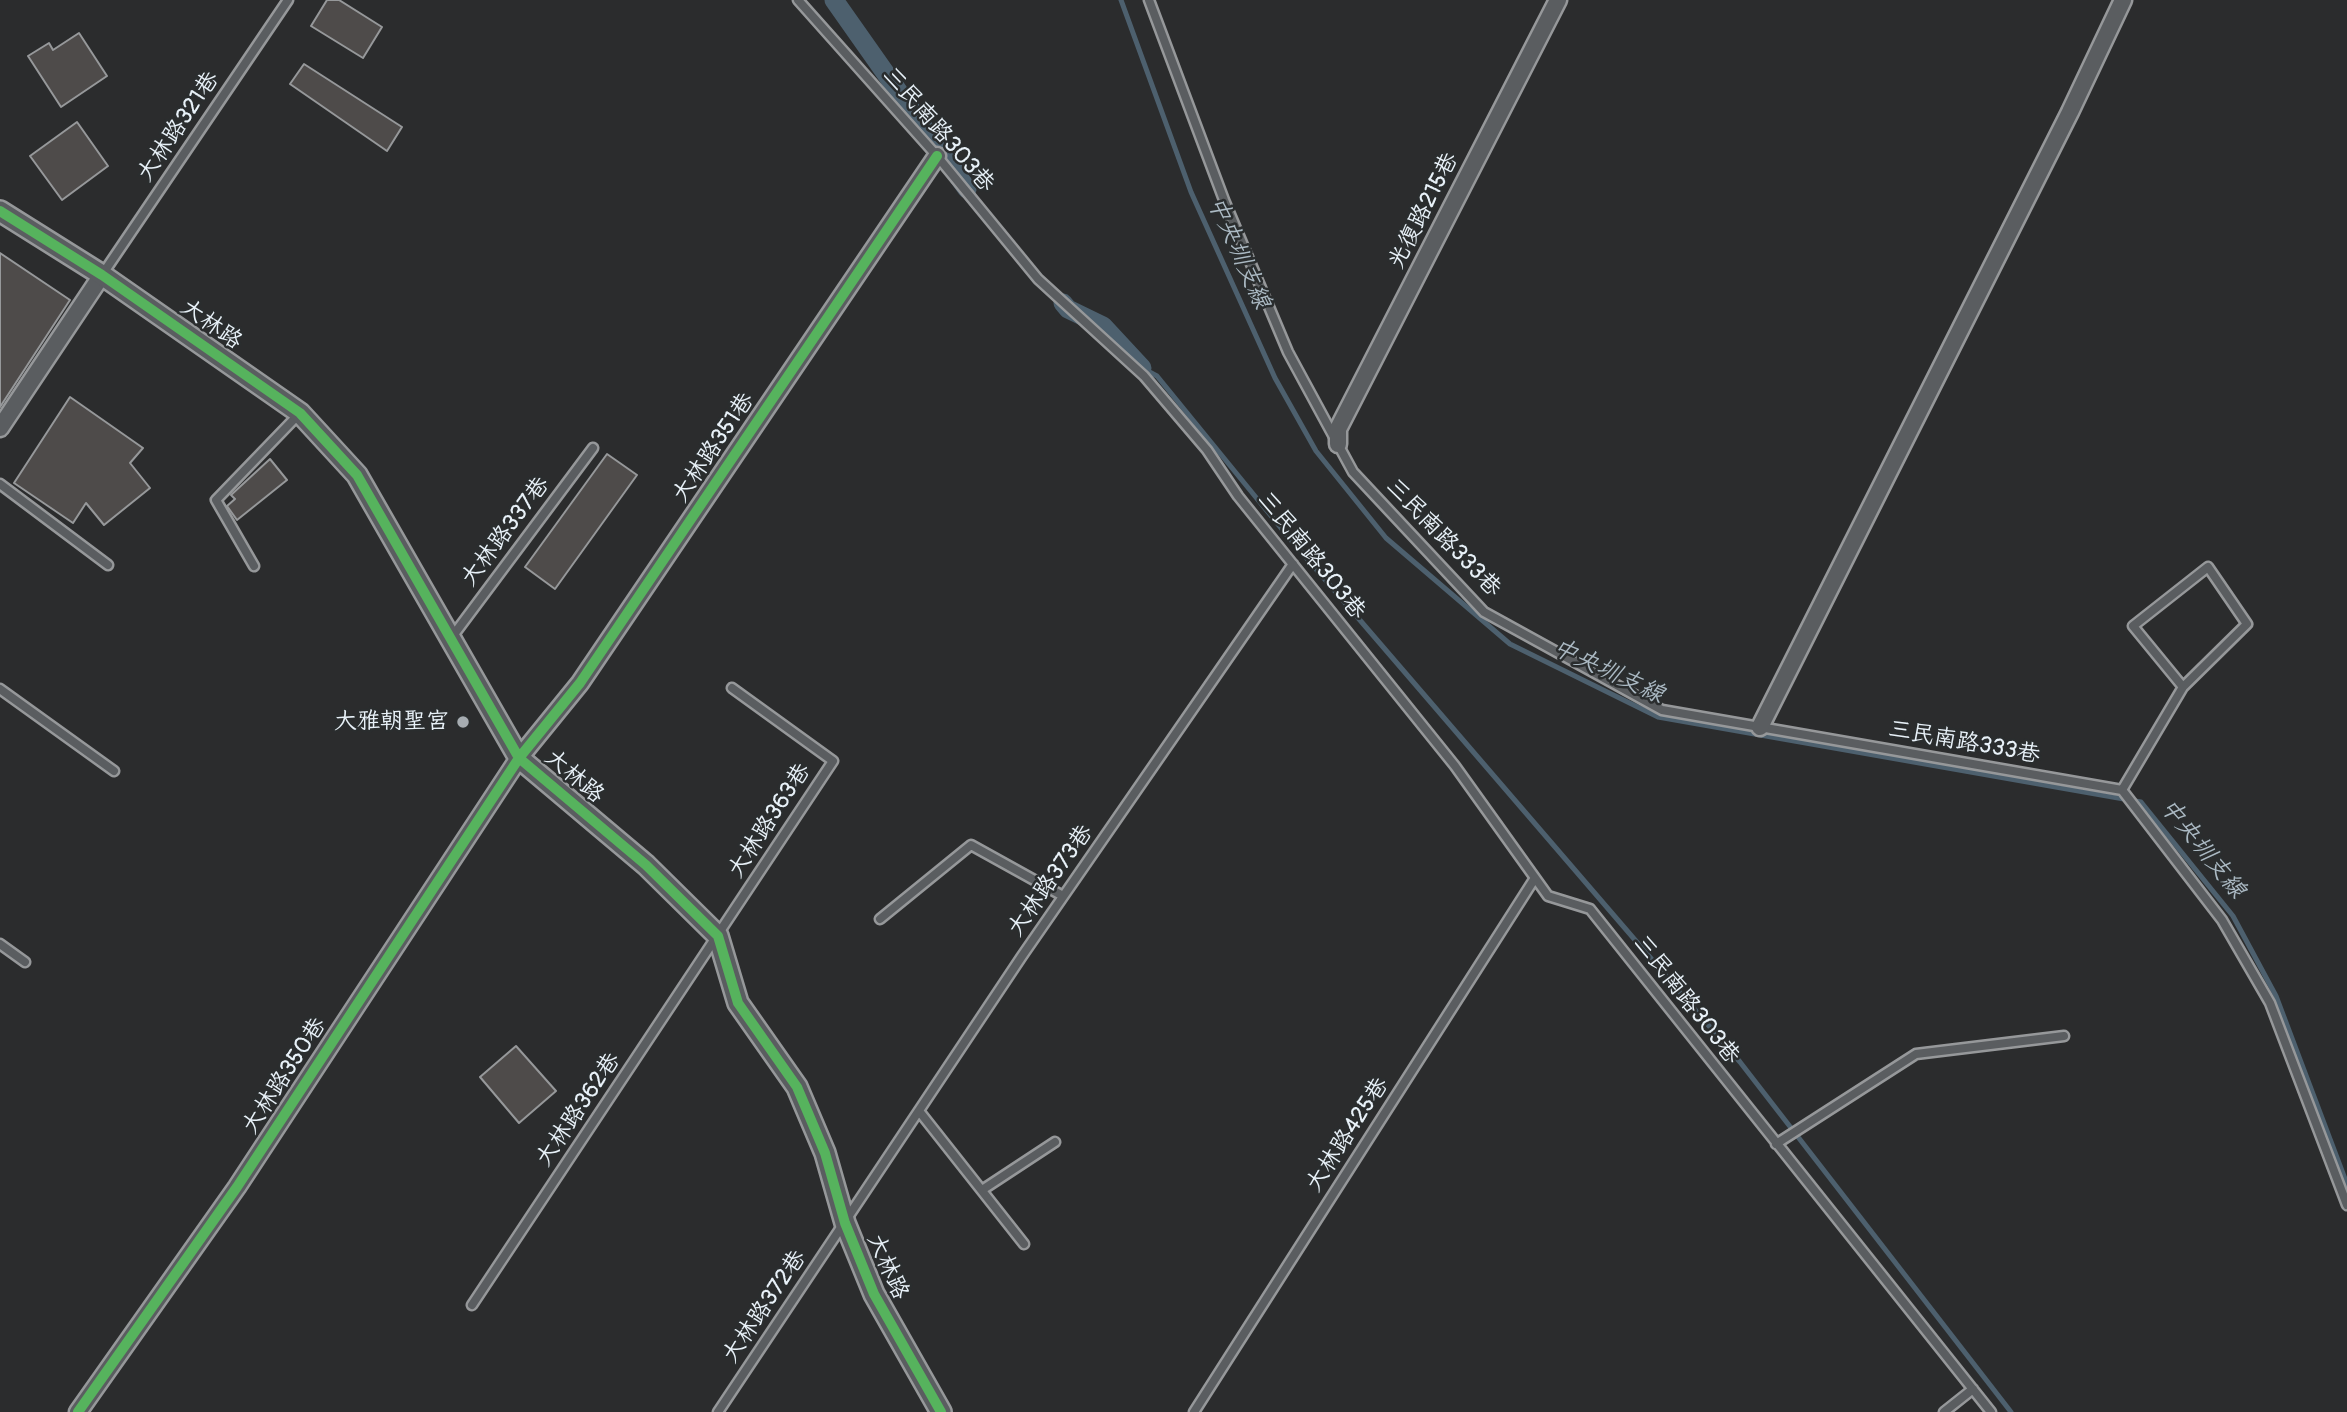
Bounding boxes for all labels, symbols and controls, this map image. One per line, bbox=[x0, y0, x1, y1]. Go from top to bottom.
street label: 三民南路303巷 bbox=[876, 62, 1000, 198]
street label: 大林路321巷 bbox=[132, 67, 226, 187]
street label: 光復路215巷 bbox=[1383, 148, 1465, 274]
water label: 中央圳支線 bbox=[1200, 192, 1276, 314]
street label: 大林路 bbox=[175, 294, 247, 356]
street label: 大林路351巷 bbox=[667, 388, 761, 508]
street label: 大林路337巷 bbox=[456, 472, 556, 592]
street label: 三民南路333巷 bbox=[1380, 473, 1506, 603]
street label: 三民南路303巷 bbox=[1251, 487, 1371, 625]
water label: 中央圳支線 bbox=[1548, 634, 1668, 710]
place label: 大雅朝聖宮 bbox=[334, 708, 449, 736]
marker: 大雅朝聖宮 bbox=[455, 714, 471, 730]
street label: 三民南路333巷 bbox=[1886, 716, 2042, 770]
street label: 大林路 bbox=[539, 744, 609, 810]
street label: 大林路363巷 bbox=[723, 759, 817, 883]
water label: 中央圳支線 bbox=[2153, 793, 2251, 905]
street label: 大林路373巷 bbox=[1002, 820, 1100, 942]
street label: 三民南路303巷 bbox=[1627, 930, 1745, 1070]
street label: 大林路350巷 bbox=[237, 1013, 333, 1139]
street label: 大林路362巷 bbox=[531, 1048, 627, 1172]
street label: 大林路425巷 bbox=[1301, 1073, 1395, 1197]
street label: 大林路 bbox=[860, 1230, 914, 1304]
street label: 大林路372巷 bbox=[717, 1245, 813, 1369]

